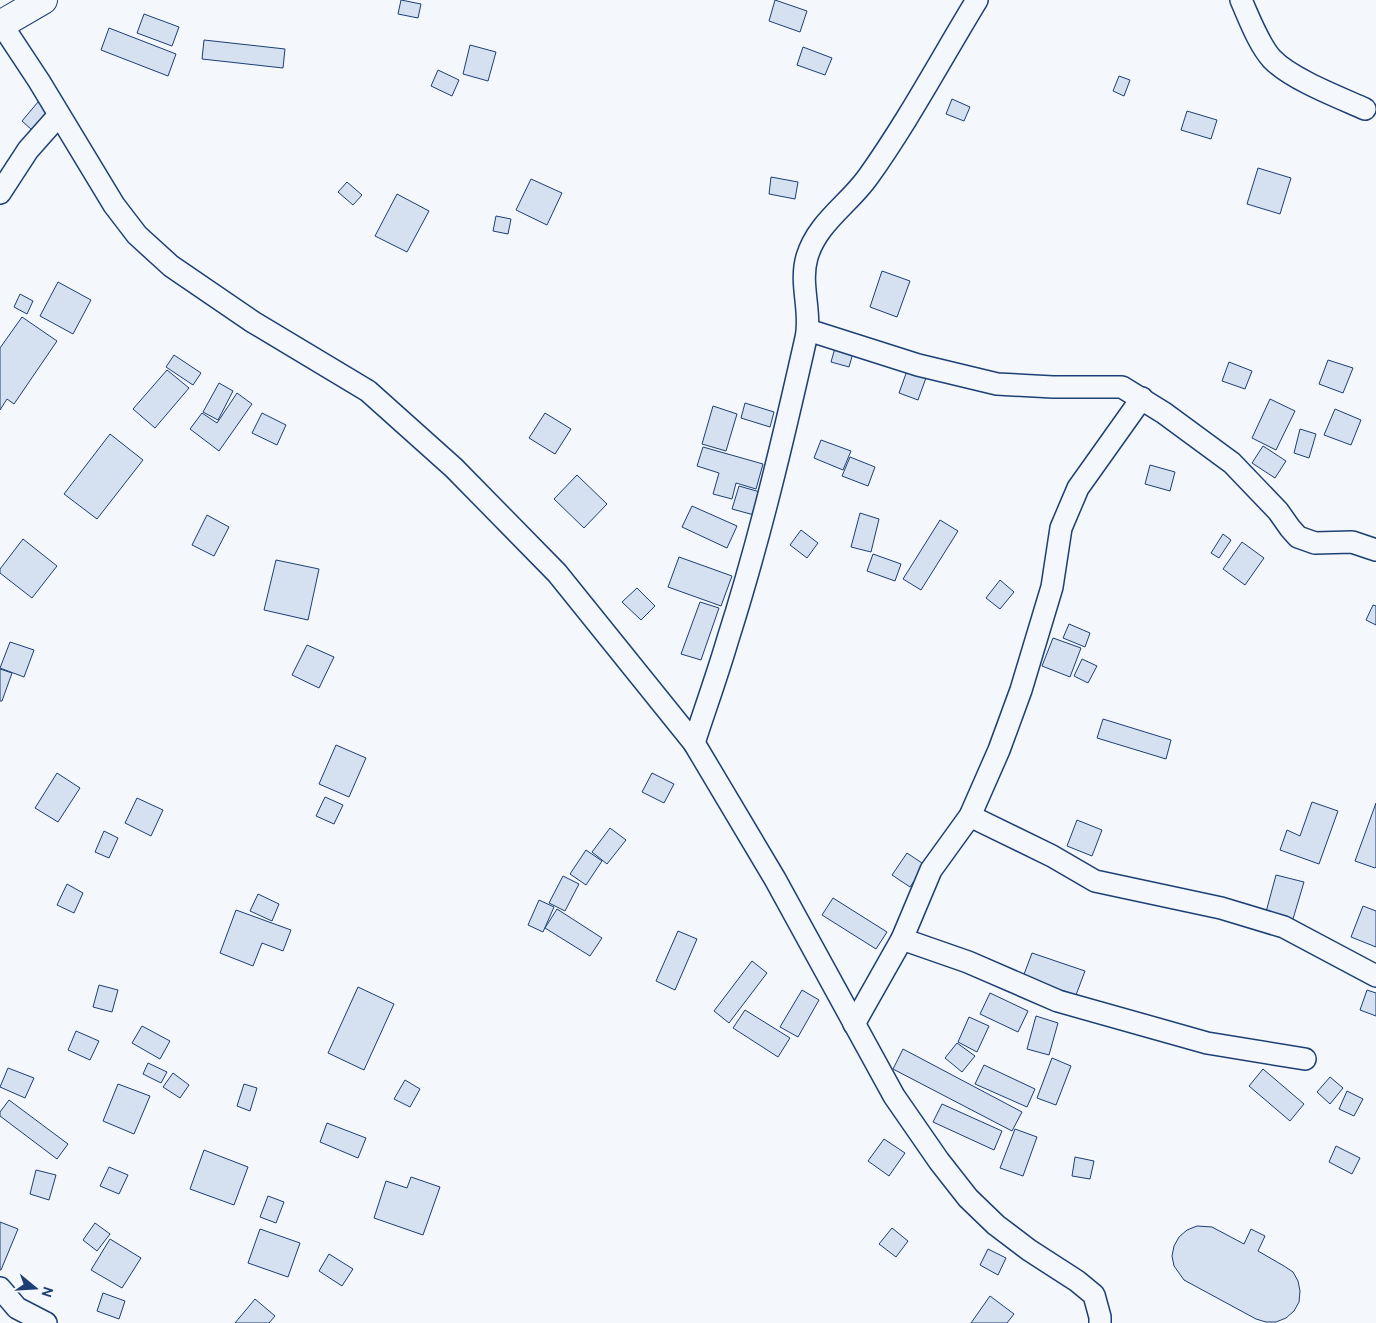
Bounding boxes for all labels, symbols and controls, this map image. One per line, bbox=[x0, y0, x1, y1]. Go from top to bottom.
north arrow bbox=[10, 1263, 60, 1313]
text: N bbox=[36, 1284, 56, 1299]

